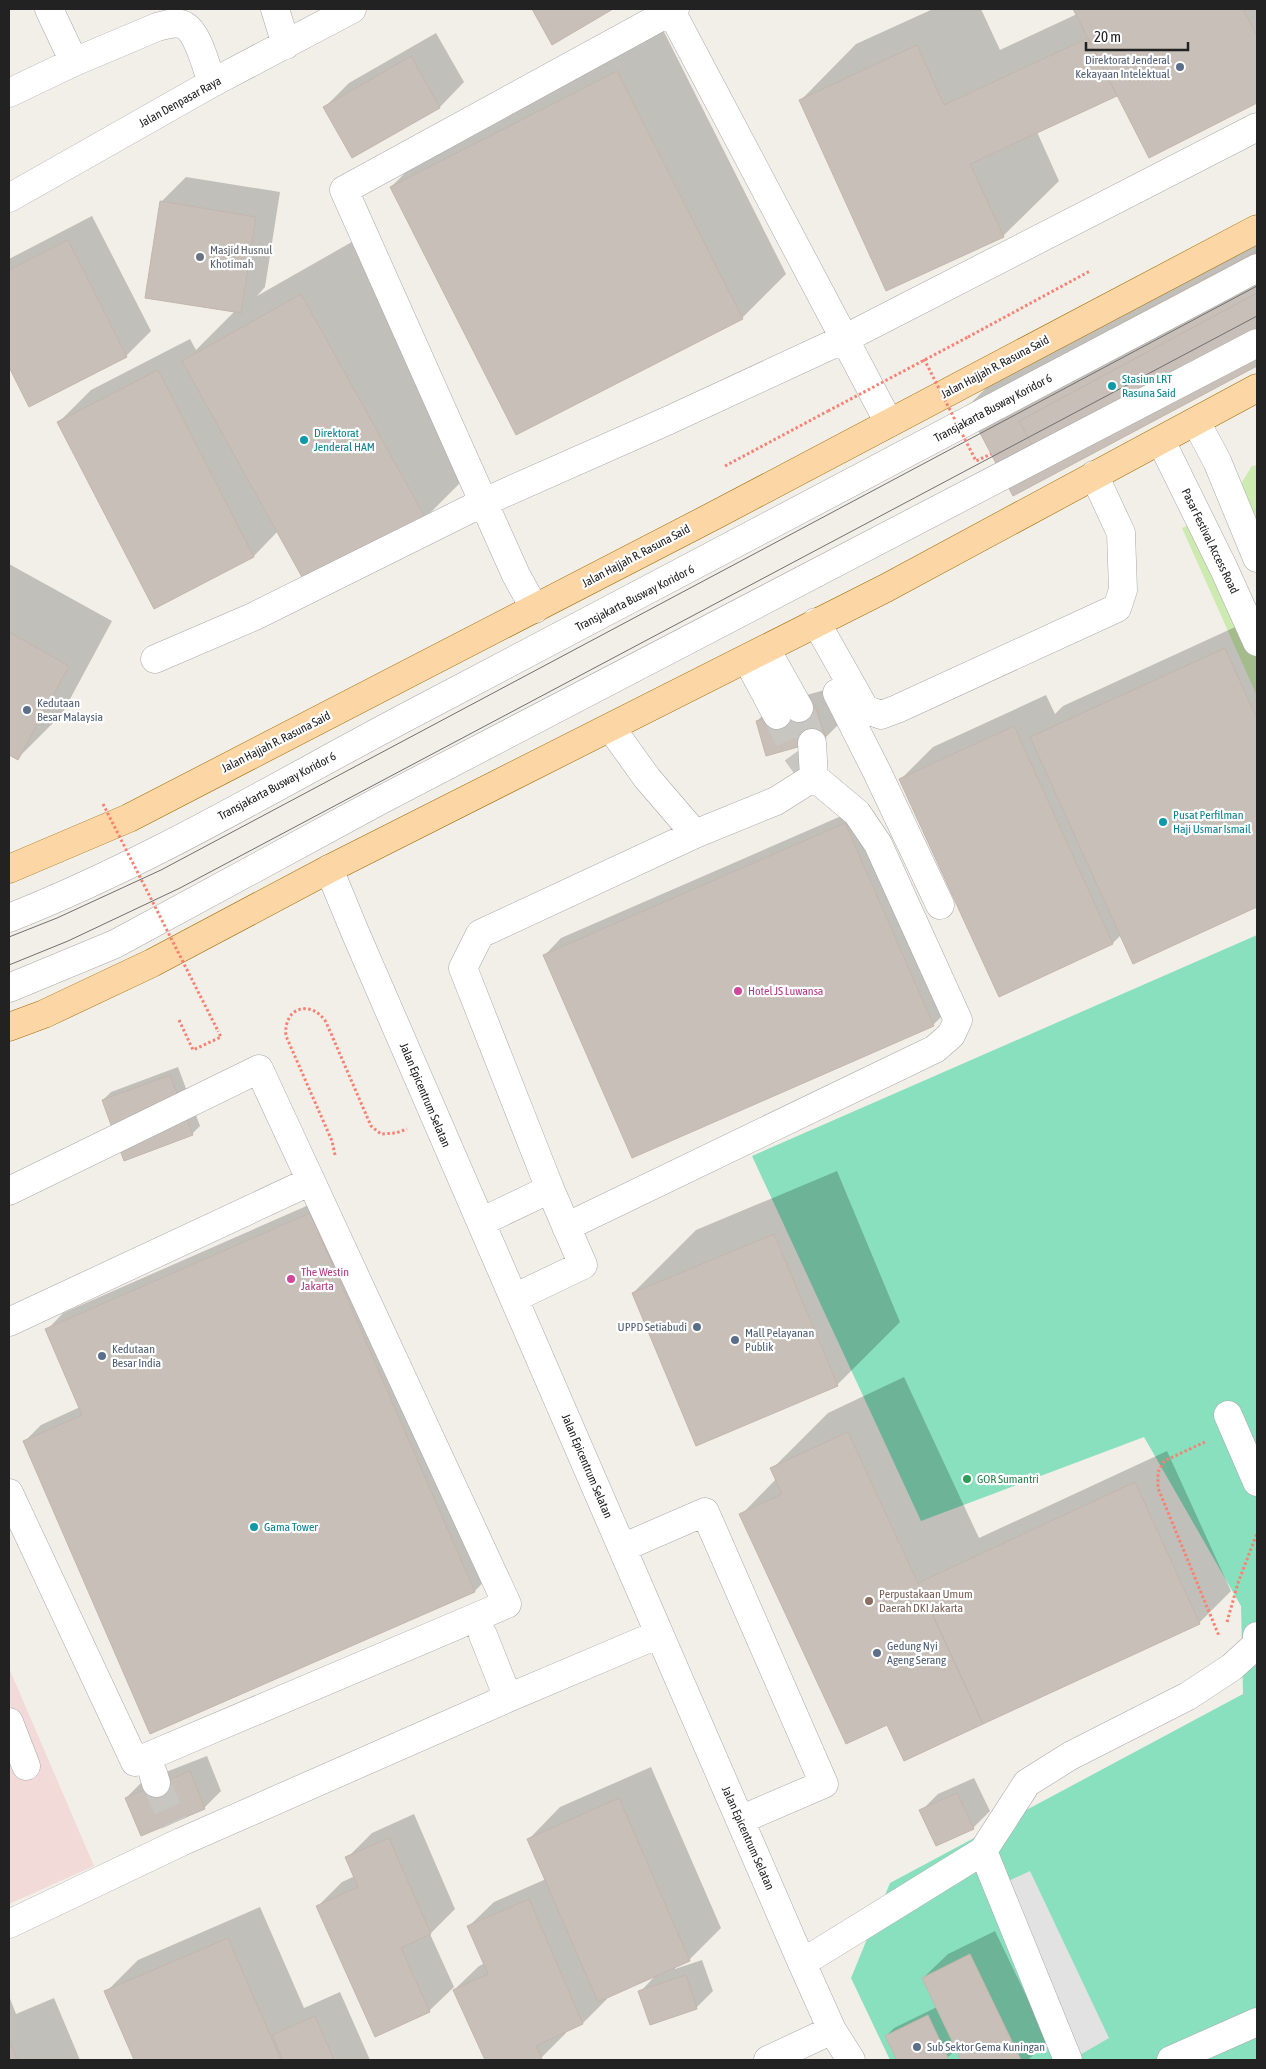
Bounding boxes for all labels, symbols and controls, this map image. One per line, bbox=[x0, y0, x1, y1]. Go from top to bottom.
scale bar bbox=[1086, 20, 1188, 52]
text: 20 m bbox=[1094, 28, 1121, 45]
place label: Direktorat Jenderal Kekayaan Intelektual bbox=[1075, 53, 1171, 81]
marker: Direktorat Jenderal Kekayaan Intelektual bbox=[1174, 61, 1186, 73]
street label: Jalan Denpasar Raya bbox=[136, 74, 224, 130]
place label: Masjid Husnul Khotimah bbox=[210, 243, 273, 271]
marker: Masjid Husnul Khotimah bbox=[194, 251, 206, 263]
street label: Jalan Hajjah R. Rasuna Said bbox=[939, 333, 1051, 401]
street label: Transjakarta Busway Koridor 6 bbox=[932, 371, 1055, 445]
place label: Stasiun LRT Rasuna Said bbox=[1122, 372, 1176, 400]
marker: Stasiun LRT Rasuna Said bbox=[1106, 380, 1118, 392]
place label: Direktorat Jenderal HAM bbox=[314, 426, 375, 454]
marker: Direktorat Jenderal HAM bbox=[298, 434, 310, 446]
street label: Pasar Festival Access Road bbox=[1178, 486, 1242, 596]
street label: Jalan Hajjah R. Rasuna Said bbox=[580, 522, 692, 590]
street label: Transjakarta Busway Koridor 6 bbox=[573, 562, 697, 634]
place label: Kedutaan Besar Malaysia bbox=[37, 696, 103, 724]
marker: Kedutaan Besar Malaysia bbox=[21, 704, 33, 716]
street label: Jalan Hajjah R. Rasuna Said bbox=[219, 708, 333, 776]
street label: Transjakarta Busway Koridor 6 bbox=[216, 749, 339, 823]
place label: Pusat Perfilman Haji Usmar Ismail bbox=[1173, 808, 1252, 836]
marker: Pusat Perfilman Haji Usmar Ismail bbox=[1157, 816, 1169, 828]
place label: Hotel JS Luwansa bbox=[748, 984, 823, 998]
marker: Hotel JS Luwansa bbox=[732, 985, 744, 997]
street label: Jalan Epicentrum Selatan bbox=[397, 1041, 453, 1149]
place label: The Westin Jakarta bbox=[301, 1265, 349, 1293]
marker: The Westin Jakarta bbox=[285, 1273, 297, 1285]
place label: UPPD Setiabudi bbox=[618, 1320, 687, 1334]
marker: UPPD Setiabudi bbox=[691, 1321, 703, 1333]
place label: Mall Pelayanan Publik bbox=[745, 1326, 814, 1354]
marker: Mall Pelayanan Publik bbox=[729, 1334, 741, 1346]
place label: Kedutaan Besar India bbox=[112, 1342, 161, 1370]
marker: Kedutaan Besar India bbox=[96, 1350, 108, 1362]
street label: Jalan Epicentrum Selatan bbox=[559, 1412, 615, 1520]
place label: GOR Sumantri bbox=[977, 1472, 1039, 1486]
marker: GOR Sumantri bbox=[961, 1473, 973, 1485]
place label: Gama Tower bbox=[264, 1520, 318, 1534]
marker: Gama Tower bbox=[248, 1521, 260, 1533]
place label: Perpustakaan Umum Daerah DKI Jakarta bbox=[879, 1587, 973, 1615]
marker: Perpustakaan Umum Daerah DKI Jakarta bbox=[863, 1595, 875, 1607]
place label: Gedung Nyi Ageng Serang bbox=[887, 1639, 947, 1667]
marker: Gedung Nyi Ageng Serang bbox=[871, 1647, 883, 1659]
street label: Jalan Epicentrum Selatan bbox=[719, 1784, 777, 1892]
place label: Sub Sektor Gema Kuningan bbox=[927, 2040, 1045, 2054]
marker: Sub Sektor Gema Kuningan bbox=[911, 2041, 923, 2053]

